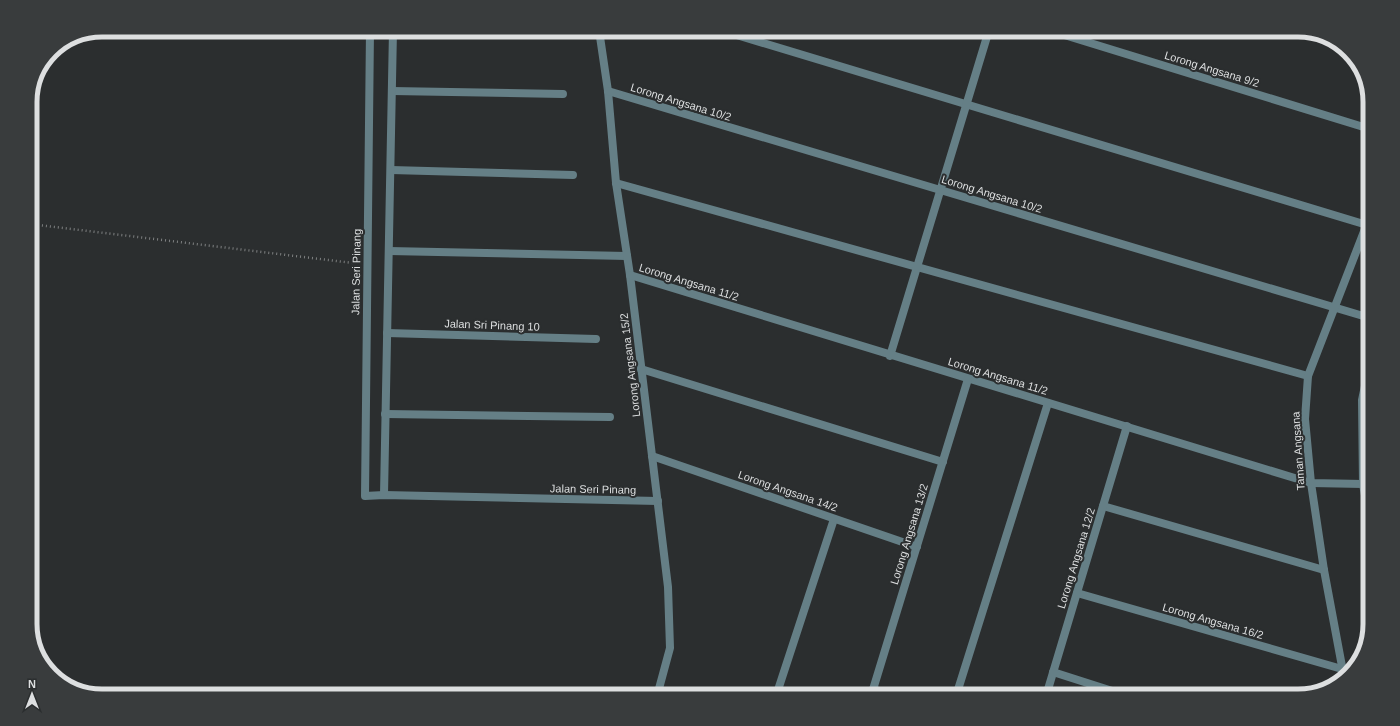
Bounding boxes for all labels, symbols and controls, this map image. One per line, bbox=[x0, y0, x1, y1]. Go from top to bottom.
street label: Lorong Angsana 9/2 bbox=[1163, 49, 1261, 89]
street label: Lorong Angsana 10/2 bbox=[629, 81, 733, 123]
street label: Lorong Angsana 10/2 bbox=[940, 173, 1044, 215]
street label: Jalan Seri Pinang bbox=[349, 229, 363, 315]
street label: Lorong Angsana 11/2 bbox=[638, 261, 740, 303]
street label: Lorong Angsana 15/2 bbox=[618, 312, 642, 418]
street label: Jalan Sri Pinang 10 bbox=[444, 317, 540, 333]
street label: Lorong Angsana 11/2 bbox=[947, 355, 1049, 397]
street label: Taman Angsana bbox=[1289, 410, 1307, 491]
street label: Lorong Angsana 14/2 bbox=[737, 468, 839, 514]
street label: Jalan Seri Pinang bbox=[550, 482, 636, 496]
street label: Lorong Angsana 13/2 bbox=[888, 482, 930, 586]
street label: Lorong Angsana 12/2 bbox=[1055, 506, 1097, 610]
street label: Lorong Angsana 16/2 bbox=[1161, 601, 1265, 641]
north arrow bbox=[12, 674, 52, 714]
text: N bbox=[28, 678, 36, 690]

